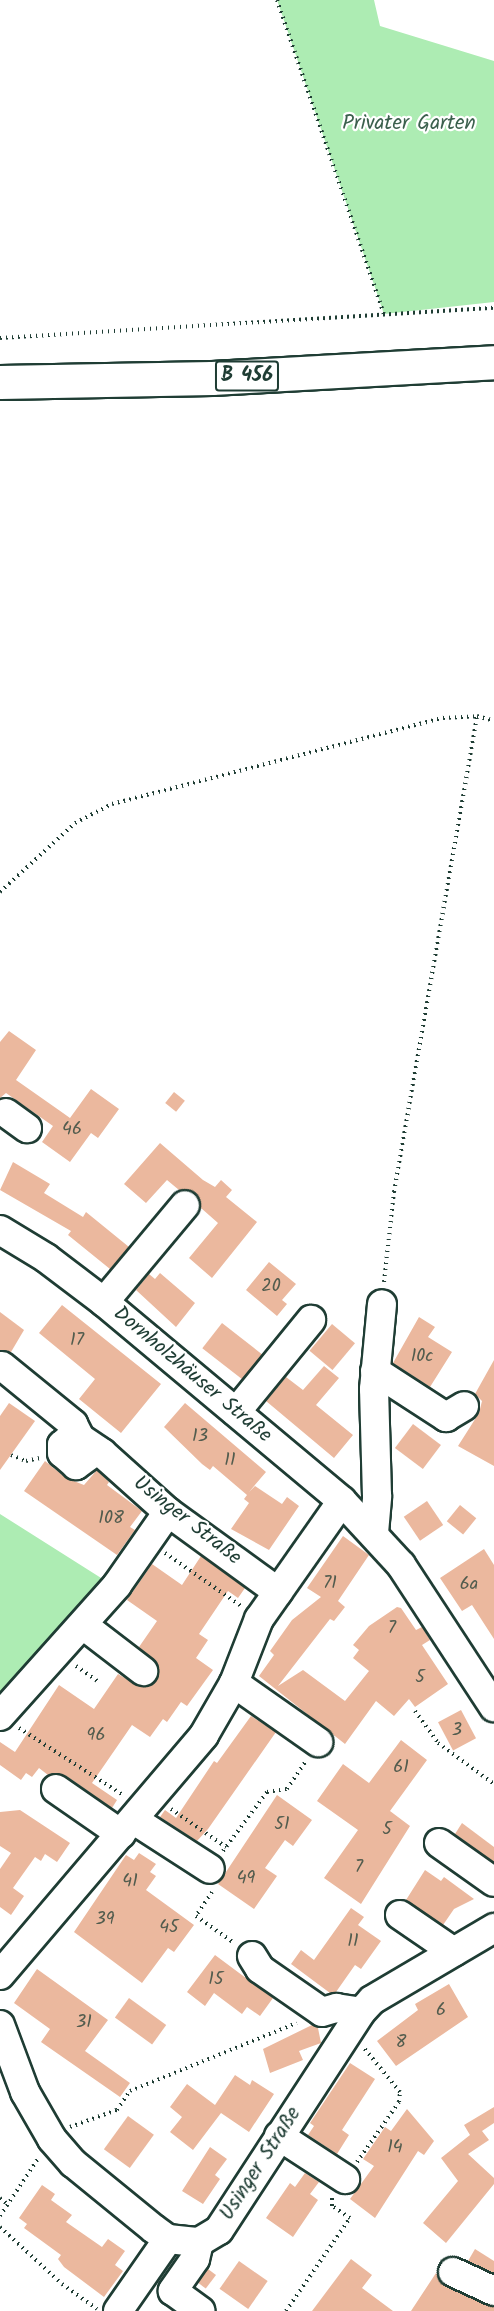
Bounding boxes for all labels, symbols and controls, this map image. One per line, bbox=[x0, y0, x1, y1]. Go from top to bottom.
park label: Privater Garten bbox=[342, 111, 476, 137]
road number: B 456 bbox=[214, 359, 280, 393]
house number: 46 bbox=[62, 1119, 82, 1141]
house number: 20 bbox=[261, 1276, 281, 1298]
street label: Dornholzhäuser Straße bbox=[108, 1301, 276, 1449]
house number: 17 bbox=[70, 1330, 84, 1352]
house number: 10c bbox=[411, 1346, 433, 1368]
house number: 13 bbox=[192, 1426, 208, 1448]
house number: 11 bbox=[224, 1450, 236, 1472]
street label: Usinger Straße bbox=[128, 1471, 246, 1571]
house number: 108 bbox=[98, 1508, 124, 1530]
house number: 71 bbox=[323, 1573, 337, 1595]
house number: 6a bbox=[460, 1574, 478, 1596]
house number: 7 bbox=[388, 1618, 396, 1640]
house number: 5 bbox=[415, 1667, 425, 1689]
house number: 3 bbox=[452, 1720, 462, 1742]
house number: 96 bbox=[87, 1725, 105, 1747]
house number: 61 bbox=[393, 1757, 409, 1779]
house number: 51 bbox=[274, 1814, 290, 1836]
house number: 5 bbox=[382, 1819, 392, 1841]
house number: 7 bbox=[355, 1857, 363, 1879]
house number: 49 bbox=[237, 1868, 255, 1890]
house number: 41 bbox=[122, 1871, 138, 1893]
house number: 39 bbox=[95, 1909, 115, 1931]
house number: 45 bbox=[159, 1917, 179, 1939]
house number: 11 bbox=[347, 1931, 359, 1953]
house number: 15 bbox=[208, 1969, 224, 1991]
house number: 6 bbox=[436, 2000, 446, 2022]
house number: 31 bbox=[76, 2012, 92, 2034]
house number: 8 bbox=[396, 2032, 406, 2054]
street label: Usinger Straße bbox=[215, 2102, 307, 2226]
house number: 14 bbox=[387, 2137, 403, 2159]

